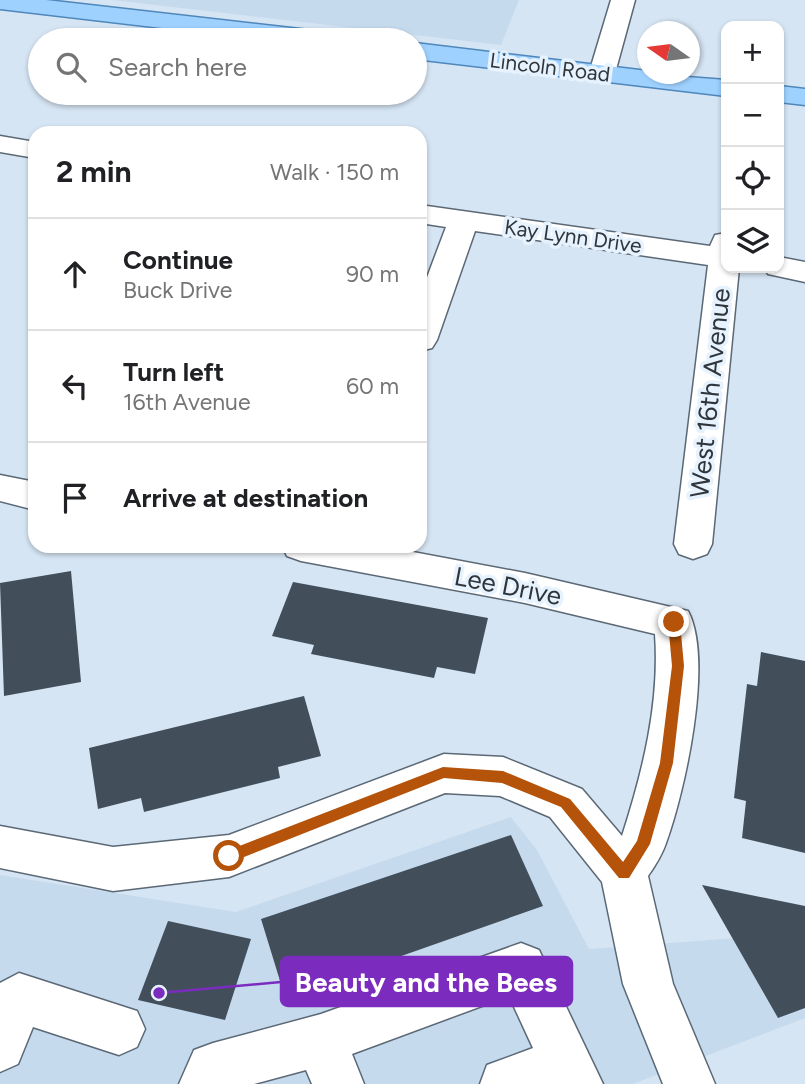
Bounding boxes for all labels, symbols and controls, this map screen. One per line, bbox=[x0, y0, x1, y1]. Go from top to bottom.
north arrow bbox=[637, 21, 700, 84]
map controls bbox=[721, 21, 784, 273]
button: + bbox=[721, 21, 784, 84]
search box bbox=[28, 28, 427, 105]
street label: Lincoln Road bbox=[488, 47, 612, 87]
icon: search bbox=[52, 48, 90, 86]
text: Search here bbox=[108, 51, 247, 83]
button: − bbox=[721, 84, 784, 147]
button: locate bbox=[721, 147, 784, 210]
text: 2 min bbox=[56, 153, 132, 190]
text: Walk · 150 m bbox=[270, 158, 399, 186]
button: layers bbox=[721, 210, 784, 273]
street label: Kay Lynn Drive bbox=[503, 214, 643, 258]
text: Continue bbox=[123, 244, 233, 276]
icon: ahead bbox=[56, 255, 94, 293]
text: 90 m bbox=[346, 260, 399, 288]
text: Buck Drive bbox=[123, 276, 232, 304]
street label: West 16th Avenue bbox=[683, 287, 737, 499]
text: Turn left bbox=[123, 356, 224, 388]
icon: left bbox=[56, 367, 94, 405]
text: 60 m bbox=[346, 372, 399, 400]
text: 16th Avenue bbox=[123, 388, 251, 416]
icon: arrive bbox=[56, 479, 94, 517]
text: Arrive at destination bbox=[123, 482, 368, 514]
street label: Lee Drive bbox=[452, 560, 564, 612]
route end bbox=[658, 606, 689, 637]
route start bbox=[213, 840, 244, 871]
callout: Beauty and the Bees bbox=[281, 957, 572, 1006]
text: Beauty and the Bees bbox=[295, 965, 557, 999]

